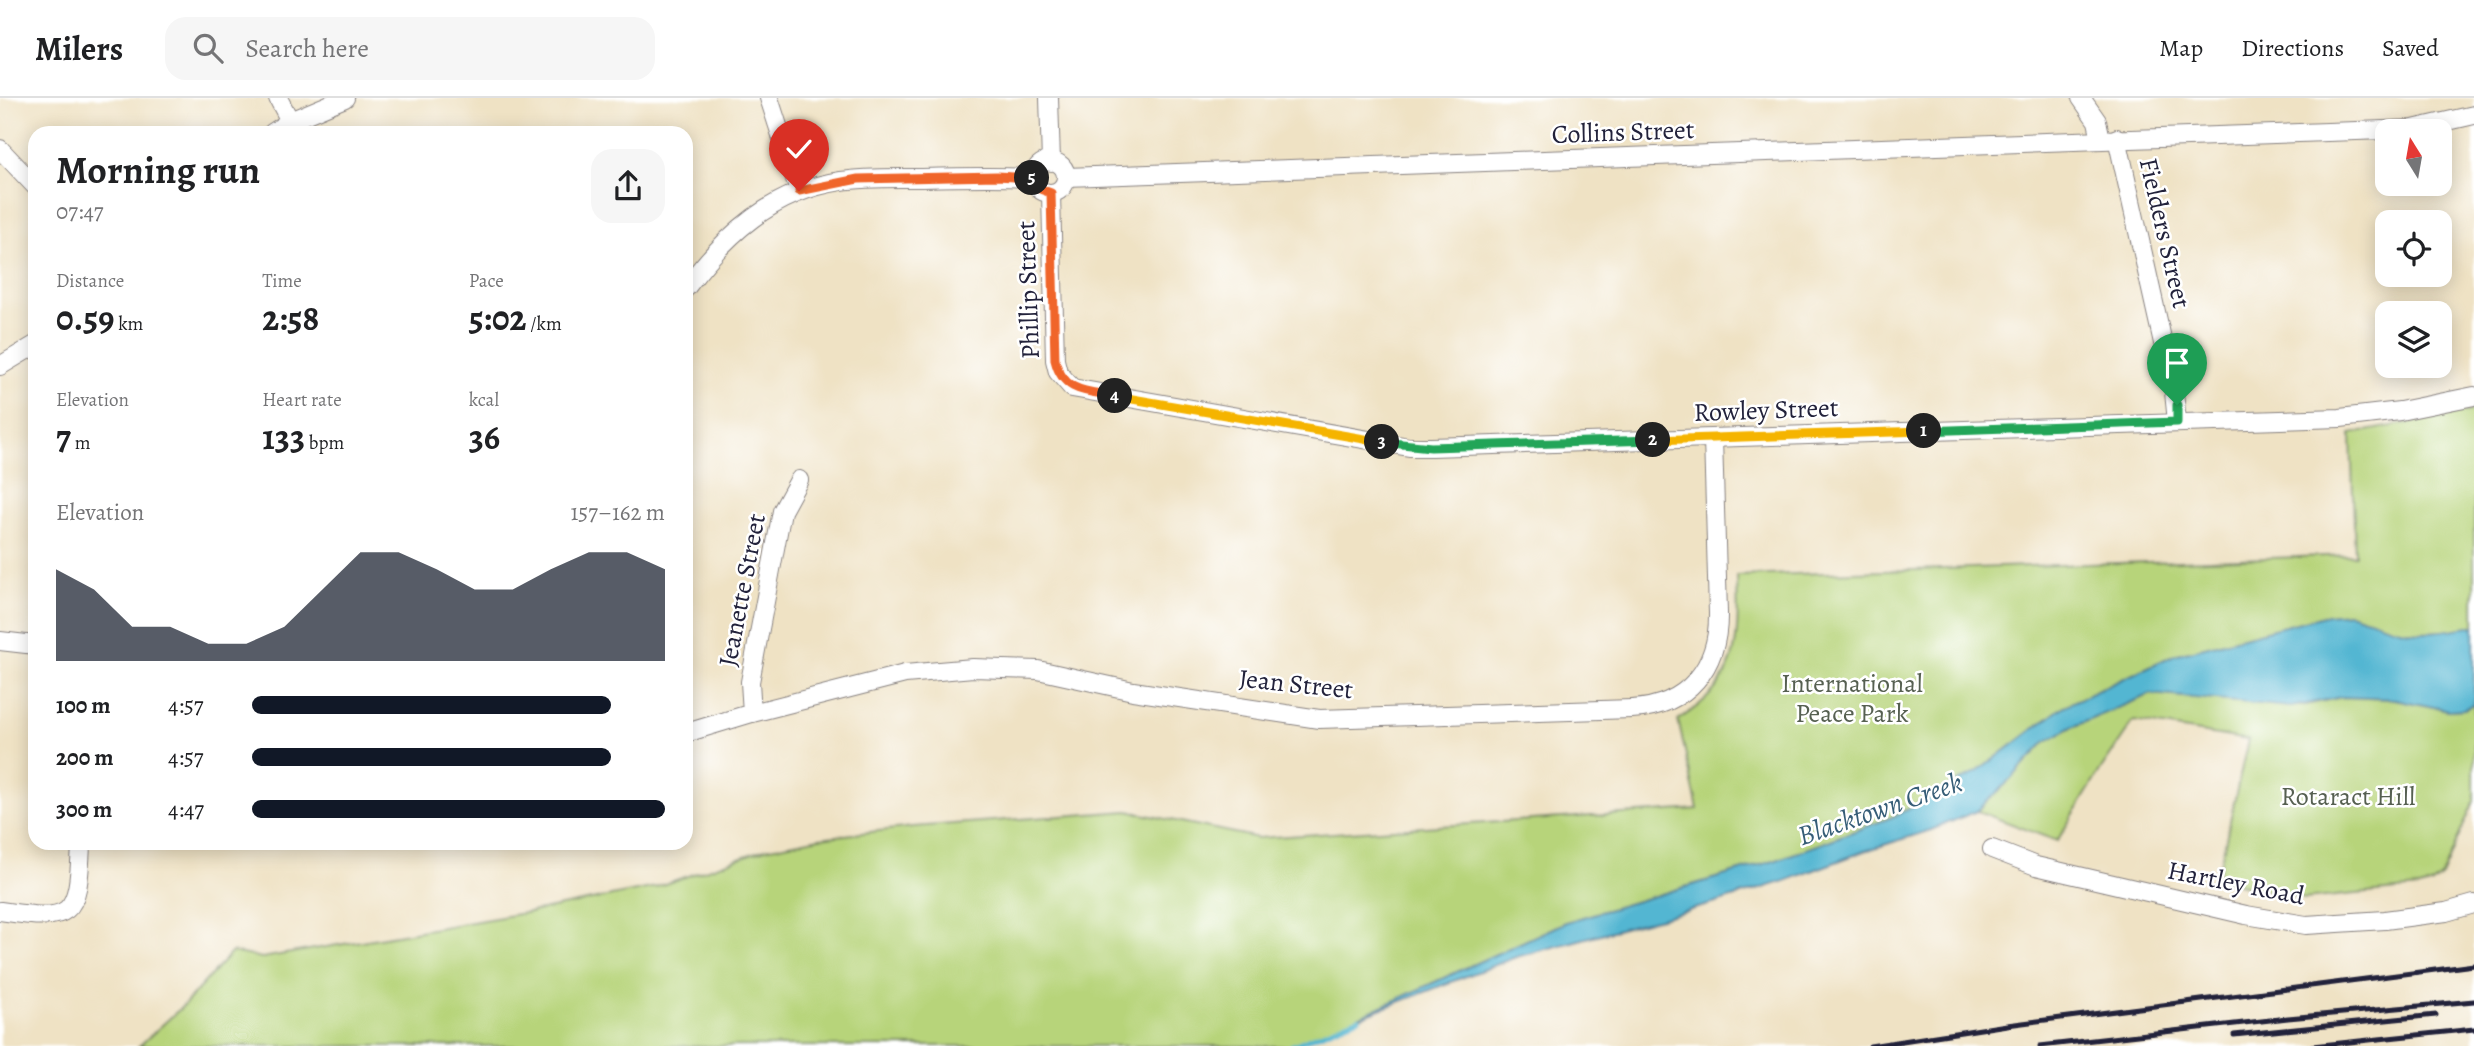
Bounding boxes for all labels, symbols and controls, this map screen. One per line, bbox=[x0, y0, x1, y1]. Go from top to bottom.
search box bbox=[165, 17, 655, 80]
text: Milers bbox=[35, 26, 123, 71]
icon: search bbox=[189, 29, 227, 67]
text: Search here bbox=[245, 31, 369, 66]
text: Map bbox=[2159, 32, 2203, 64]
text: Directions bbox=[2241, 32, 2344, 64]
text: Saved bbox=[2382, 32, 2439, 64]
street label: Collins Street bbox=[1551, 112, 1695, 152]
pin bbox=[769, 119, 829, 191]
north arrow bbox=[2375, 119, 2452, 196]
map controls bbox=[2375, 119, 2452, 378]
icon: check bbox=[780, 130, 818, 168]
text: Morning run bbox=[56, 144, 260, 196]
button: share bbox=[591, 149, 665, 223]
street label: Fielders Street bbox=[2131, 154, 2199, 312]
pin: 5 bbox=[1014, 160, 1050, 196]
text: 5 bbox=[1027, 164, 1036, 190]
text: 07:47 bbox=[56, 196, 103, 227]
button: locate bbox=[2375, 210, 2452, 287]
street label: Phillip Street bbox=[1008, 220, 1048, 360]
text: Distance bbox=[56, 268, 124, 294]
text: Time bbox=[262, 268, 302, 294]
text: Pace bbox=[469, 268, 504, 294]
text: 0.59 bbox=[56, 294, 114, 342]
text: 2:58 bbox=[262, 294, 319, 342]
text: 5:02 bbox=[469, 294, 526, 342]
button: layers bbox=[2375, 301, 2452, 378]
text: km bbox=[114, 311, 143, 337]
text: /km bbox=[526, 311, 562, 337]
pin bbox=[2147, 333, 2207, 405]
icon: arrive bbox=[2158, 344, 2196, 382]
pin: 4 bbox=[1098, 378, 1132, 414]
text: 4 bbox=[1110, 382, 1119, 408]
text: Elevation bbox=[56, 387, 129, 413]
text: Heart rate bbox=[262, 387, 342, 413]
text: kcal bbox=[469, 387, 499, 413]
street label: Rowley Street bbox=[1693, 390, 1839, 430]
text: 7 bbox=[56, 413, 71, 461]
text: 133 bbox=[262, 413, 305, 461]
text: 36 bbox=[469, 413, 500, 461]
pin: 1 bbox=[1906, 414, 1941, 448]
text: 1 bbox=[1920, 417, 1927, 443]
pin: 2 bbox=[1636, 422, 1670, 458]
pin: 3 bbox=[1364, 424, 1400, 460]
text: 2 bbox=[1648, 426, 1657, 452]
text: 3 bbox=[1377, 428, 1386, 454]
text: m bbox=[71, 430, 91, 456]
text: bpm bbox=[305, 430, 344, 456]
text: Elevation bbox=[56, 497, 144, 528]
text: 157–162 m bbox=[570, 497, 665, 528]
street label: Jeanette Street bbox=[710, 510, 774, 669]
street label: Jean Street bbox=[1237, 661, 1355, 707]
park label: International Peace Park bbox=[1781, 666, 1923, 731]
text: 100 m bbox=[56, 690, 111, 721]
text: 4:57 bbox=[168, 690, 203, 721]
text: 200 m bbox=[56, 742, 114, 773]
text: 4:57 bbox=[168, 742, 203, 773]
water label: Blacktown Creek bbox=[1793, 763, 1967, 855]
park label: Rotaract Hill bbox=[2281, 779, 2415, 814]
text: 300 m bbox=[56, 794, 112, 825]
text: 4:47 bbox=[168, 794, 204, 825]
street label: Hartley Road bbox=[2165, 853, 2307, 913]

